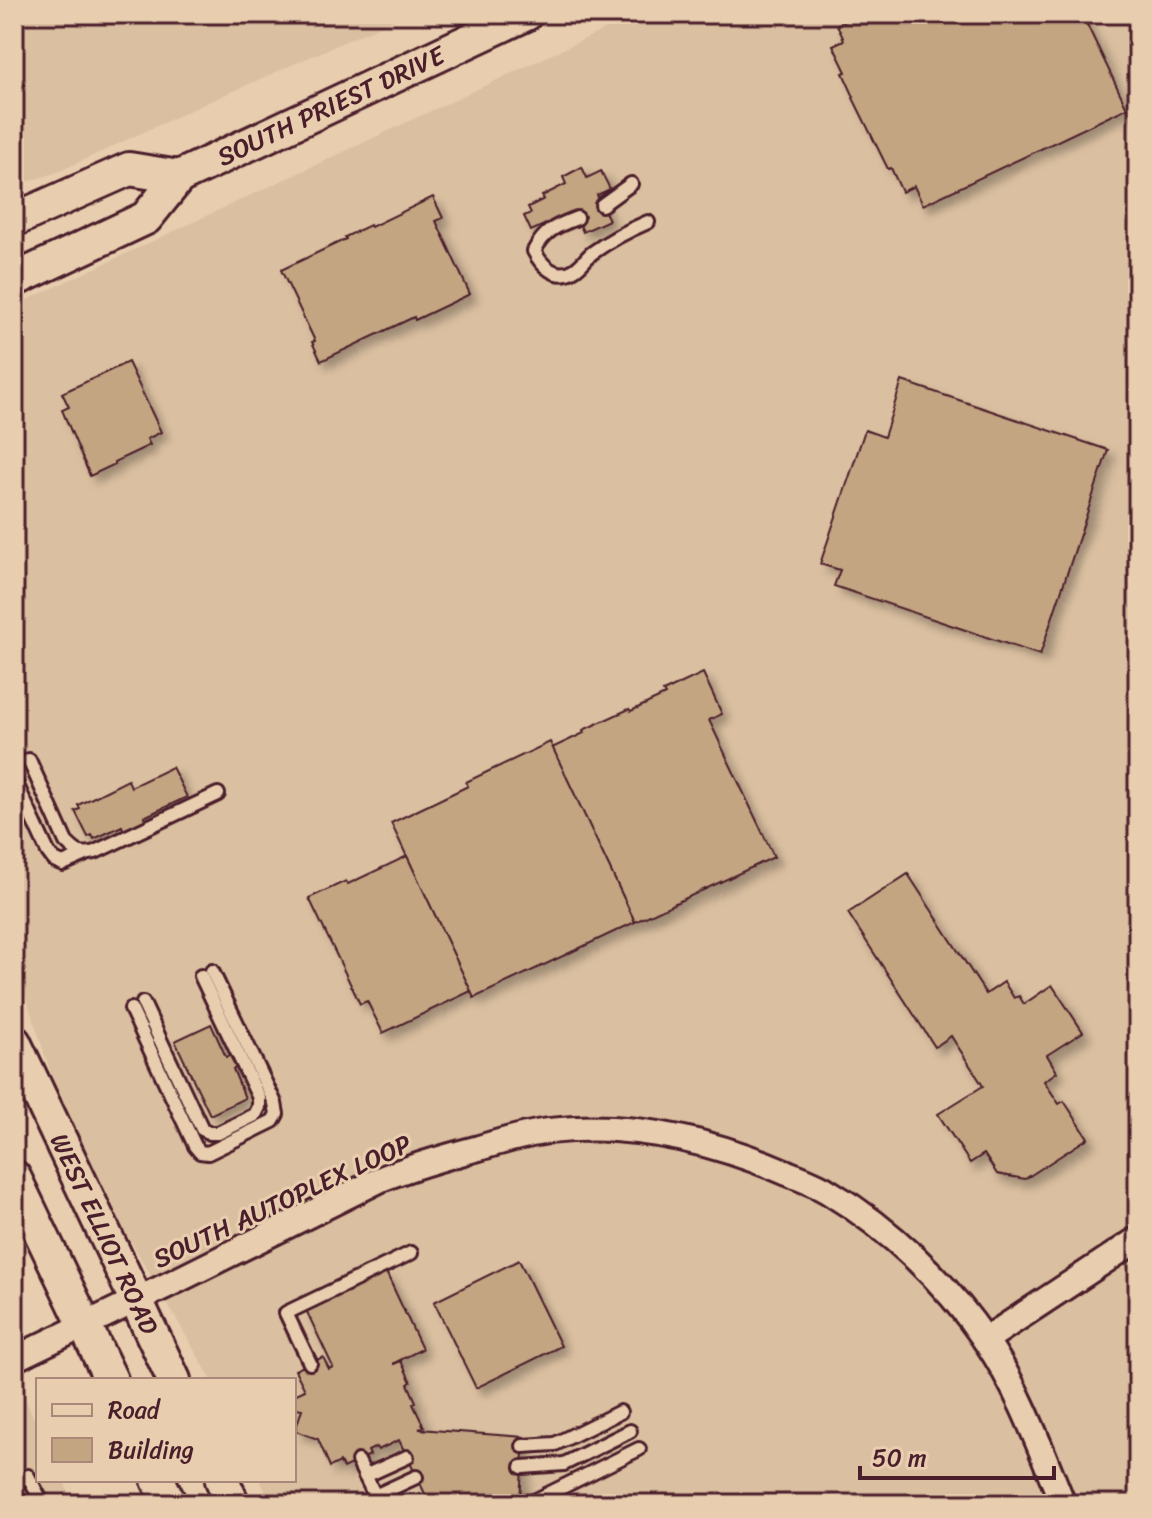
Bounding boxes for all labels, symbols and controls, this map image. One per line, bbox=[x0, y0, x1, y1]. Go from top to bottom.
street label: SOUTH PRIEST DRIVE bbox=[209, 32, 454, 179]
street label: SOUTH AUTOPLEX LOOP bbox=[145, 1121, 419, 1281]
street label: WEST ELLIOT ROAD bbox=[37, 1125, 172, 1343]
legend bbox=[36, 1378, 296, 1482]
text: Road bbox=[108, 1389, 162, 1431]
text: Building bbox=[108, 1429, 194, 1471]
scale bar bbox=[860, 1430, 1054, 1480]
text: 50 m bbox=[872, 1437, 927, 1479]

